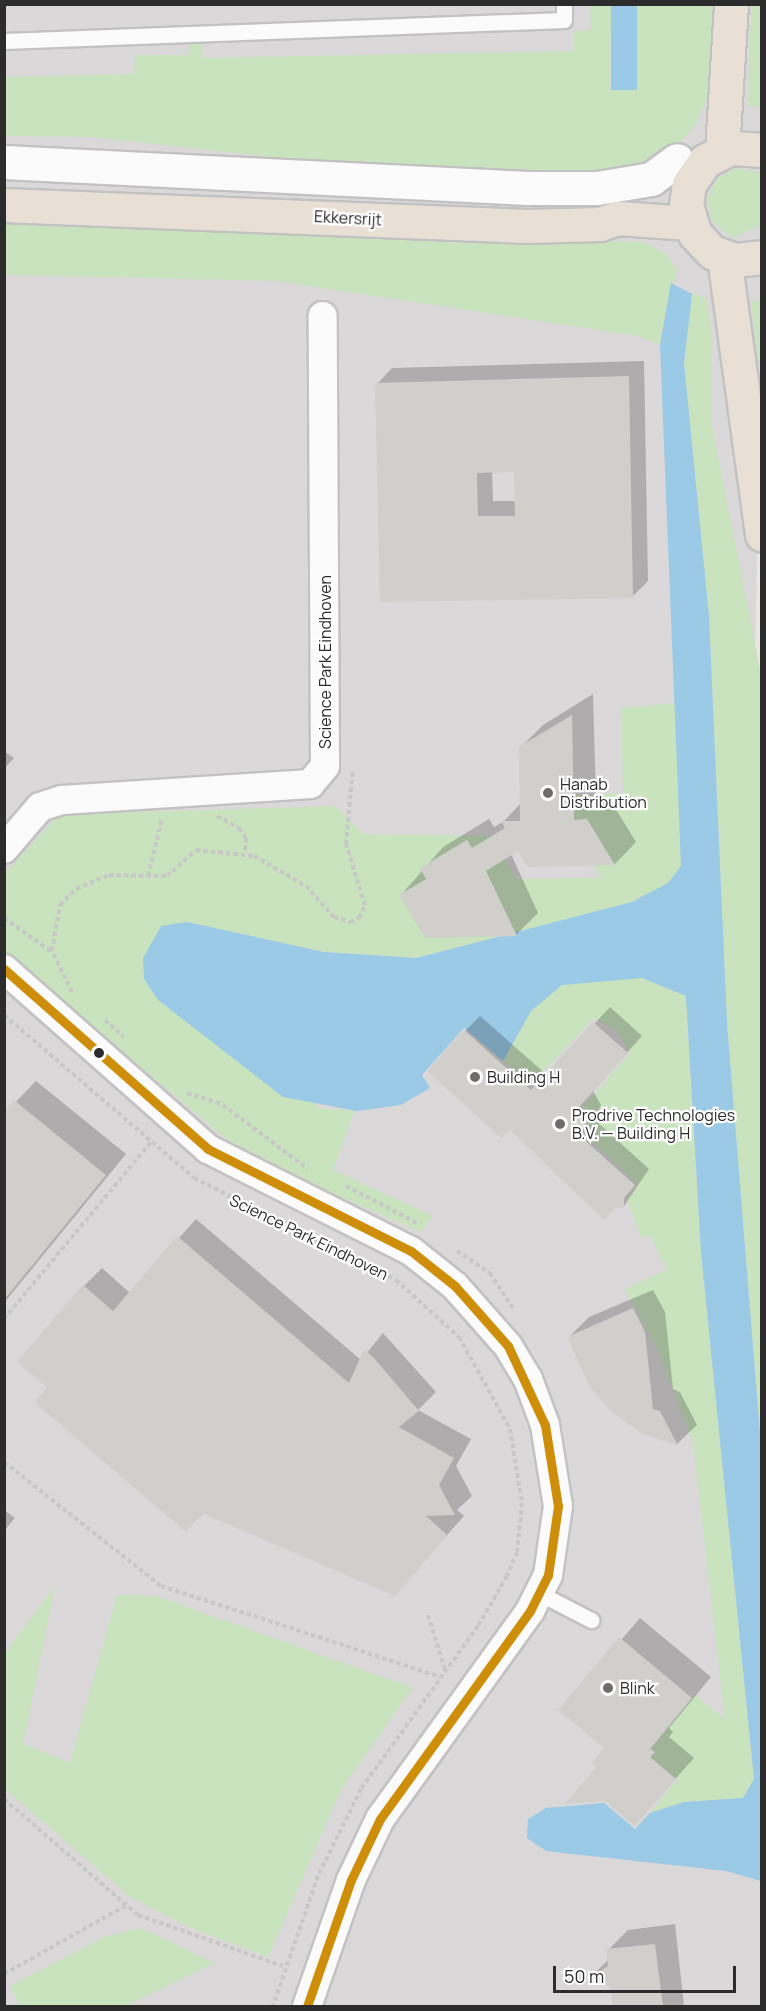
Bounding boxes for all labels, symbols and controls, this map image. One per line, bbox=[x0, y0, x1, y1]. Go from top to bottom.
street label: Ekkersrijt bbox=[314, 207, 382, 229]
street label: Science Park Eindhoven bbox=[315, 575, 335, 749]
place label: Hanab Distribution bbox=[560, 774, 647, 812]
marker: Hanab Distribution bbox=[541, 786, 555, 800]
unlabelled marker bbox=[93, 1047, 105, 1059]
place label: Building H bbox=[487, 1067, 560, 1087]
marker: Building H bbox=[468, 1070, 482, 1084]
place label: Prodrive Technologies B.V. — Building H bbox=[572, 1105, 735, 1143]
marker: Prodrive Technologies B.V. — Building H bbox=[553, 1117, 567, 1131]
street label: Science Park Eindhoven bbox=[227, 1190, 391, 1284]
place label: Blink bbox=[620, 1678, 655, 1698]
marker: Blink bbox=[601, 1681, 615, 1695]
scale bar bbox=[556, 1954, 739, 1992]
text: 50 m bbox=[564, 1964, 604, 1988]

